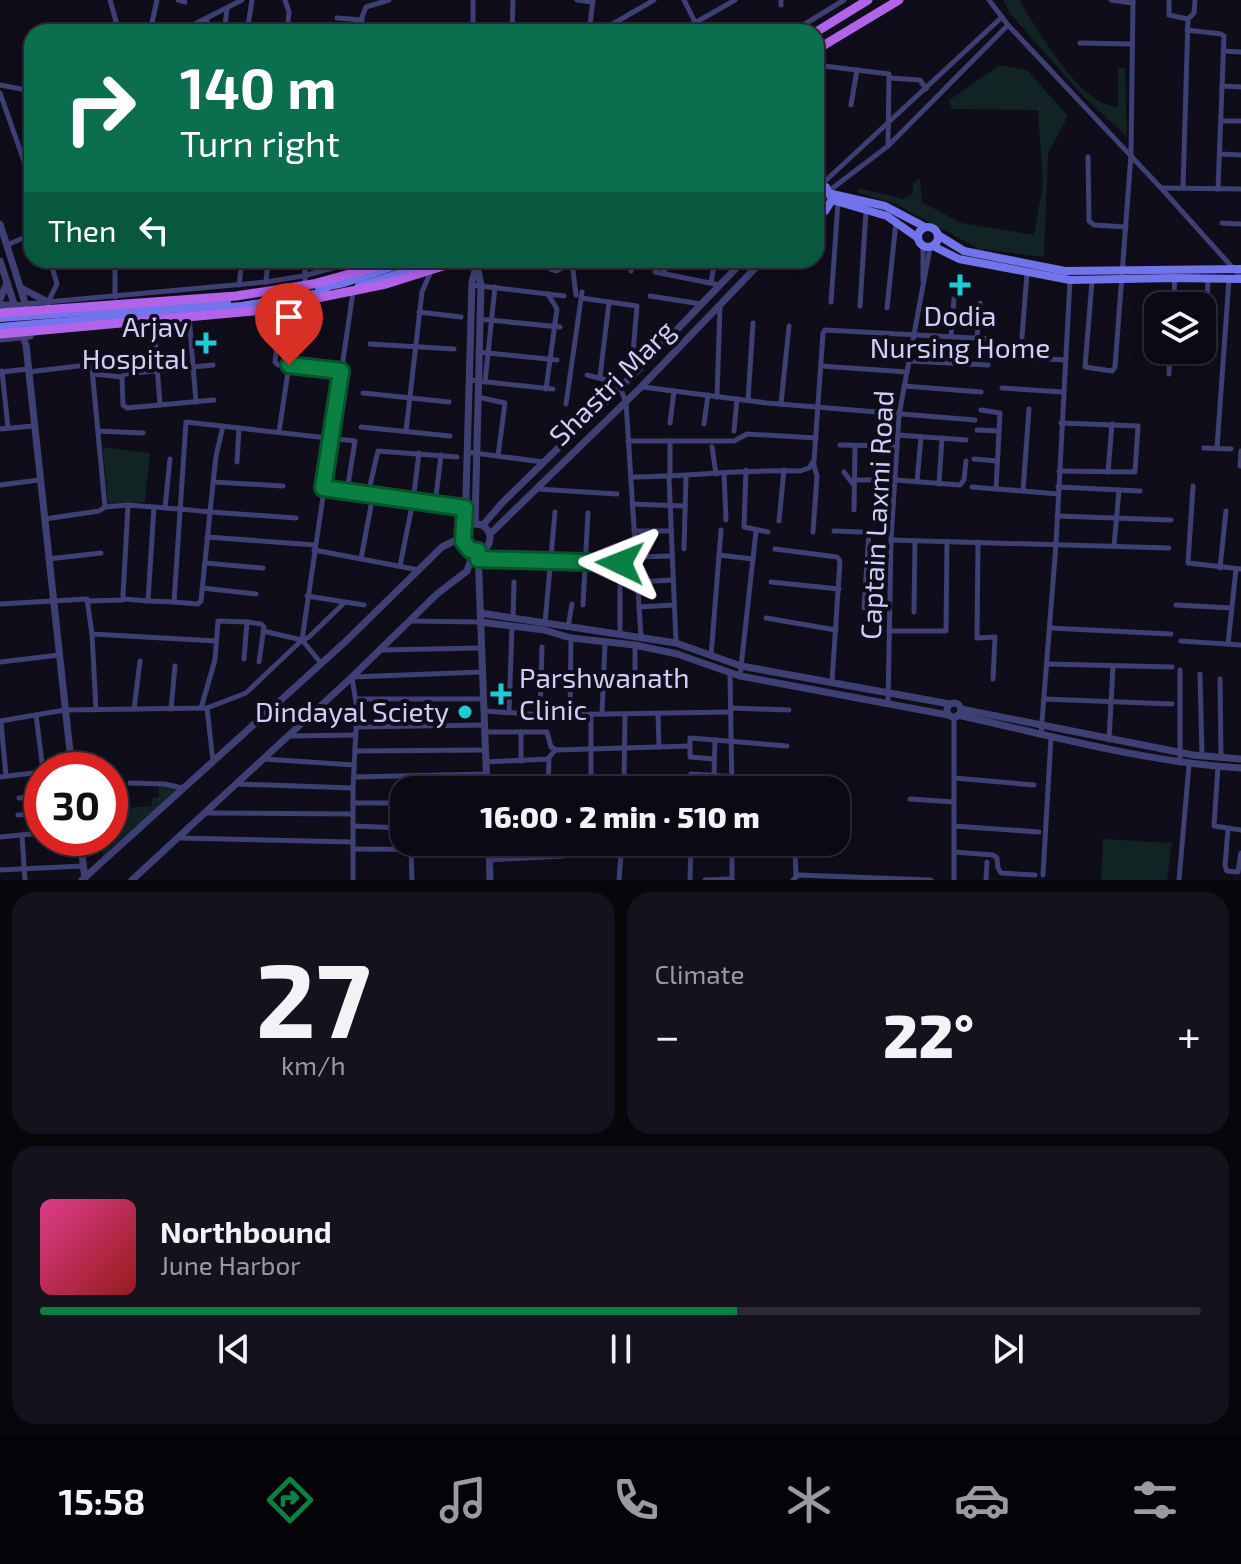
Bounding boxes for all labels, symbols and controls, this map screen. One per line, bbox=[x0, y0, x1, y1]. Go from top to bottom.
text: 140 m bbox=[180, 53, 337, 120]
icon: right bbox=[48, 56, 152, 160]
text: Turn right bbox=[180, 121, 340, 164]
icon: left bbox=[132, 208, 176, 252]
text: Then bbox=[48, 212, 116, 248]
marker: Dodia Nursing Home bbox=[949, 274, 971, 296]
pin bbox=[255, 283, 323, 365]
map controls bbox=[1144, 292, 1216, 364]
button: layers bbox=[1144, 292, 1216, 364]
icon: arrive bbox=[267, 295, 311, 339]
place label: Dodia Nursing Home bbox=[870, 298, 1050, 364]
place label: Arjav Hospital bbox=[82, 309, 189, 375]
street label: Shastri Marg bbox=[542, 312, 681, 452]
marker: Arjav Hospital bbox=[195, 332, 217, 354]
street label: Captain Laxmi Road bbox=[852, 389, 900, 641]
position arrow bbox=[578, 521, 662, 605]
place label: Parshwanath Clinic bbox=[519, 660, 689, 726]
marker: Parshwanath Clinic bbox=[490, 683, 512, 705]
place label: Dindayal Sciety bbox=[255, 694, 449, 728]
marker: Dindayal Sciety bbox=[456, 703, 474, 721]
speed limit sign: 30 bbox=[24, 752, 128, 856]
text: 16:00 · 2 min · 510 m bbox=[480, 798, 760, 834]
text: 27 bbox=[256, 934, 371, 1059]
text: Climate bbox=[655, 958, 744, 989]
text: 22° bbox=[883, 998, 974, 1070]
text: − bbox=[655, 1008, 680, 1061]
text: + bbox=[1177, 1008, 1201, 1061]
text: km/h bbox=[281, 1049, 346, 1080]
text: Northbound bbox=[160, 1213, 332, 1249]
text: June Harbor bbox=[160, 1249, 301, 1280]
icon: previous bbox=[212, 1327, 256, 1371]
icon: pause bbox=[599, 1327, 643, 1371]
icon: next bbox=[986, 1327, 1030, 1371]
icon: directions bbox=[262, 1472, 318, 1528]
icon: music bbox=[435, 1472, 491, 1528]
icon: phone bbox=[608, 1472, 664, 1528]
icon: climate bbox=[781, 1472, 837, 1528]
icon: car bbox=[954, 1472, 1010, 1528]
icon: filters bbox=[1127, 1472, 1183, 1528]
text: 15:58 bbox=[58, 1479, 145, 1522]

